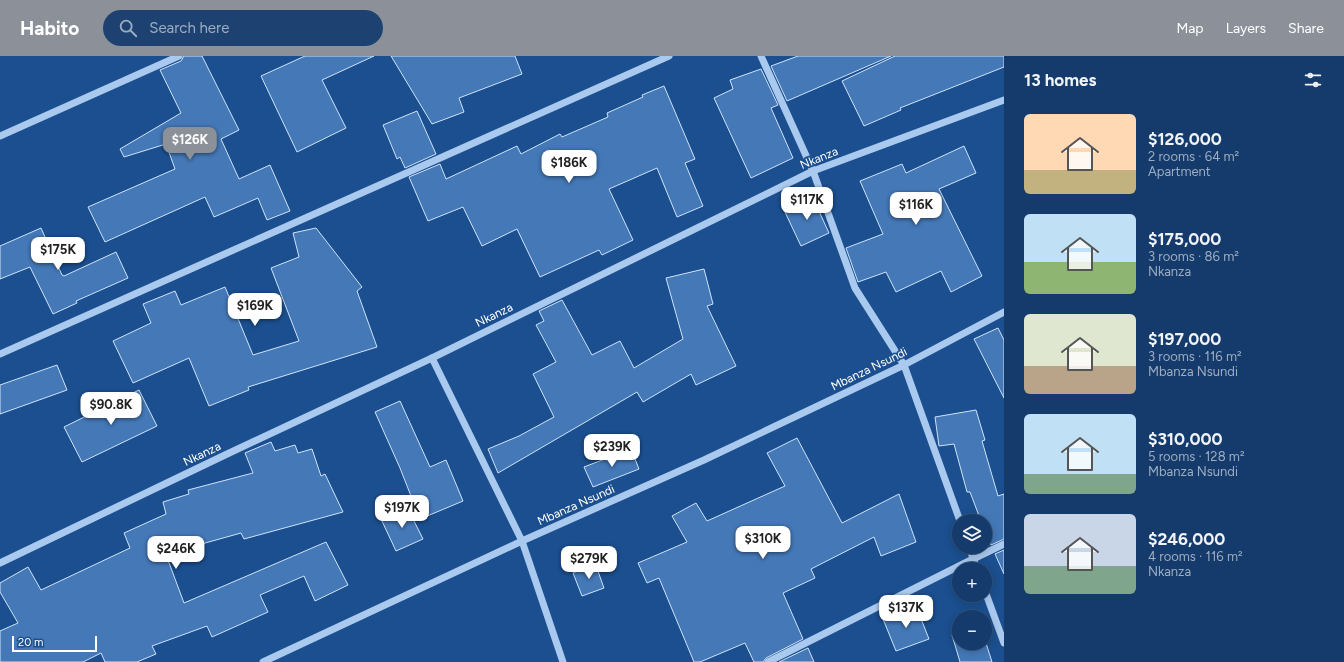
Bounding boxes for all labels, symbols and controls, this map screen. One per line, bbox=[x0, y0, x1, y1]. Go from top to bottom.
search box bbox=[103, 10, 383, 46]
text: Habito bbox=[20, 17, 79, 40]
icon: search bbox=[117, 17, 139, 39]
text: Search here bbox=[149, 19, 229, 37]
text: Map bbox=[1176, 20, 1204, 37]
text: Layers bbox=[1226, 20, 1266, 37]
text: Share bbox=[1288, 20, 1324, 37]
icon: filters bbox=[1302, 69, 1324, 91]
text: 13 homes bbox=[1024, 70, 1096, 90]
pin: $126K bbox=[162, 127, 218, 161]
text: $126,000 bbox=[1148, 129, 1222, 149]
icon: home bbox=[1056, 130, 1104, 178]
text: $126K bbox=[172, 132, 208, 147]
street label: Nkanza bbox=[798, 144, 840, 172]
text: 2 rooms · 64 m² bbox=[1148, 149, 1239, 164]
pin: $186K bbox=[541, 150, 597, 184]
text: $186K bbox=[551, 155, 587, 170]
text: Apartment bbox=[1148, 164, 1211, 179]
pin: $117K bbox=[779, 187, 835, 221]
text: $117K bbox=[790, 192, 824, 207]
pin: $116K bbox=[888, 192, 944, 226]
text: $116K bbox=[899, 197, 933, 212]
text: $175,000 bbox=[1148, 229, 1221, 249]
icon: home bbox=[1056, 230, 1104, 278]
pin: $175K bbox=[30, 237, 86, 271]
text: $175K bbox=[40, 242, 76, 257]
text: 3 rooms · 86 m² bbox=[1148, 249, 1239, 264]
text: Nkanza bbox=[1148, 264, 1191, 279]
pin: $169K bbox=[227, 293, 283, 327]
text: $169K bbox=[237, 298, 273, 313]
street label: Nkanza bbox=[473, 300, 515, 330]
text: $197,000 bbox=[1148, 329, 1221, 349]
icon: home bbox=[1056, 330, 1104, 378]
street label: Mbanza Nsundi bbox=[829, 344, 909, 394]
text: 3 rooms · 116 m² bbox=[1148, 349, 1242, 364]
text: Mbanza Nsundi bbox=[1148, 364, 1238, 379]
pin: $90.8K bbox=[78, 392, 144, 426]
text: $90.8K bbox=[89, 397, 133, 412]
text: $310,000 bbox=[1148, 429, 1222, 449]
icon: home bbox=[1056, 430, 1104, 478]
pin: $239K bbox=[584, 434, 640, 468]
street label: Nkanza bbox=[181, 439, 223, 469]
text: $239K bbox=[593, 439, 631, 454]
text: 5 rooms · 128 m² bbox=[1148, 449, 1245, 464]
text: Mbanza Nsundi bbox=[1148, 464, 1238, 479]
street label: Mbanza Nsundi bbox=[535, 482, 617, 528]
pin: $197K bbox=[374, 495, 430, 529]
text: $197K bbox=[384, 500, 420, 515]
map controls bbox=[952, 514, 992, 650]
button: layers bbox=[952, 514, 992, 554]
pin: $310K bbox=[735, 526, 791, 560]
text: $246,000 bbox=[1148, 529, 1225, 549]
icon: home bbox=[1056, 530, 1104, 578]
text: $310K bbox=[745, 531, 782, 546]
pin: $246K bbox=[148, 536, 204, 570]
text: $246K bbox=[156, 541, 196, 556]
pin: $279K bbox=[561, 546, 617, 580]
text: 4 rooms · 116 m² bbox=[1148, 549, 1243, 564]
text: $279K bbox=[570, 551, 608, 566]
button: + bbox=[952, 562, 992, 602]
text: Nkanza bbox=[1148, 564, 1191, 579]
pin: $137K bbox=[878, 595, 934, 629]
text: $137K bbox=[888, 600, 924, 615]
button: − bbox=[952, 610, 992, 650]
scale bar bbox=[12, 634, 97, 653]
text: 20 m bbox=[18, 636, 43, 649]

